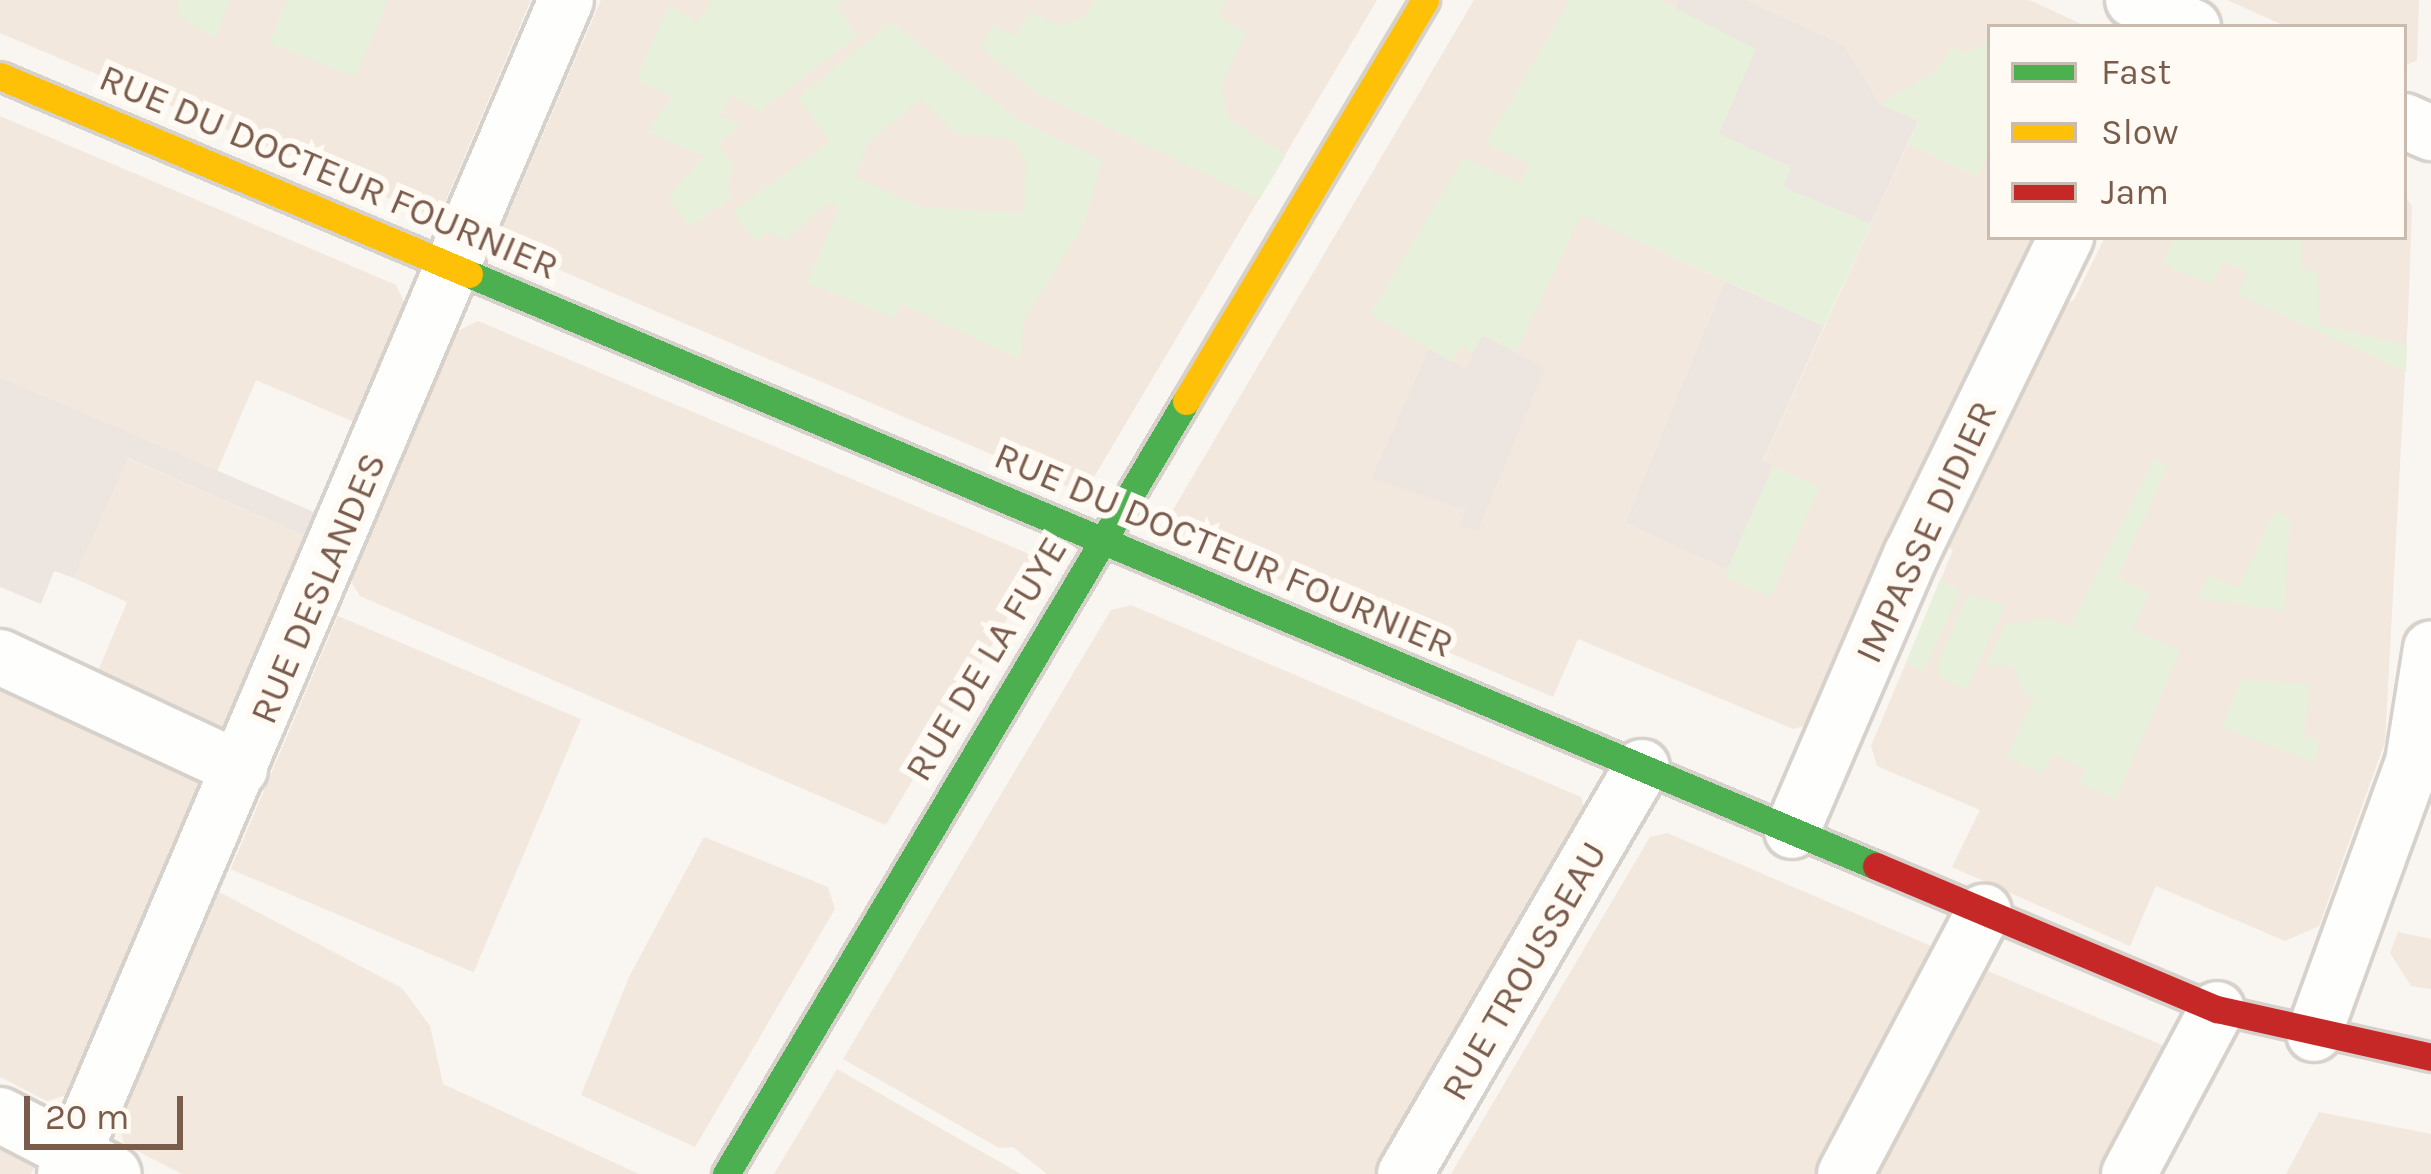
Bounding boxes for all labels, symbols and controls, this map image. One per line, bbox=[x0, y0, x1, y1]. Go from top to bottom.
legend bbox=[1987, 24, 2407, 240]
text: Fast bbox=[2101, 51, 2171, 93]
street label: RUE DU DOCTEUR FOURNIER bbox=[92, 54, 566, 290]
text: Slow bbox=[2101, 111, 2179, 153]
text: Jam bbox=[2101, 171, 2169, 213]
street label: IMPASSE DIDIER bbox=[1845, 393, 2007, 671]
street label: RUE DU DOCTEUR FOURNIER bbox=[987, 432, 1461, 668]
street label: RUE DESLANDES bbox=[240, 445, 396, 731]
street label: RUE DE LA FUYE bbox=[895, 528, 1077, 790]
street label: RUE TROUSSEAU bbox=[1431, 833, 1617, 1109]
scale bar bbox=[30, 1072, 189, 1146]
text: 20 m bbox=[45, 1096, 129, 1138]

